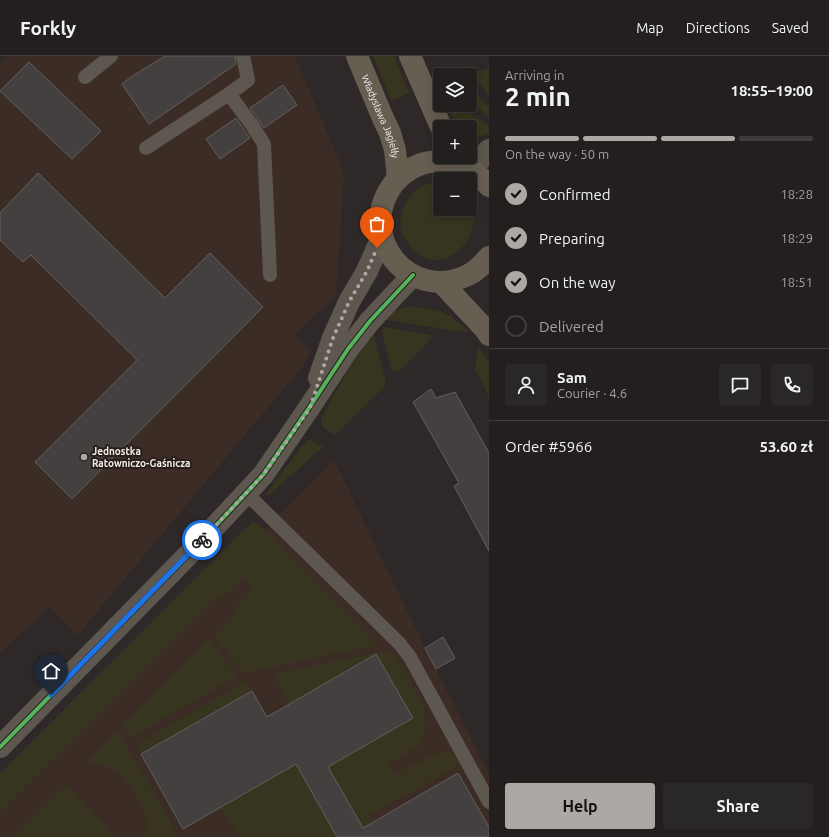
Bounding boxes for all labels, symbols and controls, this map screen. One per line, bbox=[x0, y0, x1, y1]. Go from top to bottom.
text: Forkly bbox=[20, 17, 76, 39]
text: Map bbox=[636, 20, 664, 36]
text: Directions bbox=[686, 20, 750, 36]
text: Saved bbox=[772, 20, 809, 36]
map controls bbox=[433, 68, 477, 216]
button: layers bbox=[433, 68, 477, 112]
text: Arriving in bbox=[505, 68, 564, 82]
street label: Władysława Jagiełły bbox=[359, 73, 401, 159]
text: 2 min bbox=[505, 82, 571, 111]
text: 18:55–19:00 bbox=[730, 82, 813, 99]
button: + bbox=[433, 120, 477, 164]
text: On the way · 50 m bbox=[505, 147, 609, 161]
button: − bbox=[433, 172, 477, 216]
icon: check bbox=[505, 183, 527, 205]
text: Confirmed bbox=[539, 186, 611, 203]
text: 18:28 bbox=[780, 187, 813, 201]
pin bbox=[360, 207, 394, 248]
icon: bag bbox=[366, 213, 388, 235]
icon: check bbox=[505, 227, 527, 249]
text: Preparing bbox=[539, 230, 605, 247]
text: 18:29 bbox=[780, 231, 813, 245]
icon: check bbox=[505, 271, 527, 293]
text: On the way bbox=[539, 274, 615, 291]
text: 18:51 bbox=[780, 275, 813, 289]
text: Delivered bbox=[539, 318, 604, 335]
button: person bbox=[505, 364, 547, 406]
button: chat bbox=[719, 364, 761, 406]
button: phone bbox=[771, 364, 813, 406]
text: Sam bbox=[557, 369, 587, 386]
text: Courier · 4.6 bbox=[557, 386, 627, 400]
text: Order #5966 bbox=[505, 438, 592, 455]
text: 53.60 zł bbox=[759, 438, 813, 455]
place label: Jednostka Ratowniczo-Gaśnicza bbox=[92, 446, 190, 469]
marker: Jednostka Ratowniczo-Gaśnicza bbox=[79, 452, 89, 462]
courier bbox=[182, 520, 222, 560]
icon: bike bbox=[191, 529, 213, 551]
pin bbox=[34, 654, 68, 695]
icon: home bbox=[40, 660, 62, 682]
button: Help bbox=[505, 783, 655, 829]
button: Share bbox=[663, 783, 813, 829]

